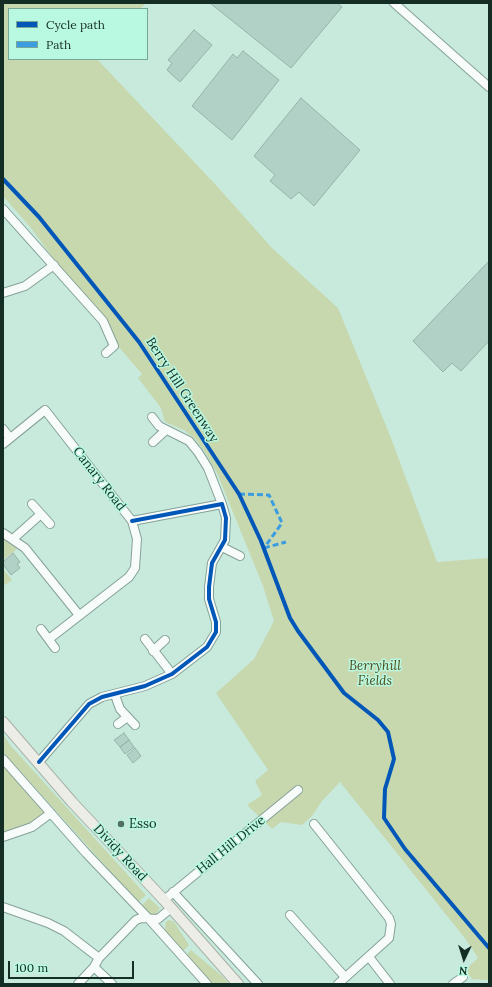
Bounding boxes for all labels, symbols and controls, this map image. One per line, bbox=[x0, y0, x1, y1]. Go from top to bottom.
legend bbox=[8, 8, 148, 60]
text: Cycle path bbox=[46, 17, 105, 32]
text: Path bbox=[46, 37, 71, 52]
street label: Berry Hill Greenway bbox=[142, 335, 222, 445]
street label: Canary Road bbox=[69, 444, 129, 514]
park label: Berryhill Fields bbox=[349, 658, 401, 689]
street label: Hall Hill Drive bbox=[193, 813, 269, 877]
place label: Esso bbox=[129, 816, 157, 832]
marker: Esso bbox=[116, 819, 126, 829]
street label: Dividy Road bbox=[90, 821, 150, 885]
north arrow bbox=[444, 939, 484, 979]
scale bar bbox=[10, 953, 136, 979]
text: 100 m bbox=[15, 960, 48, 975]
text: N bbox=[458, 964, 468, 978]

